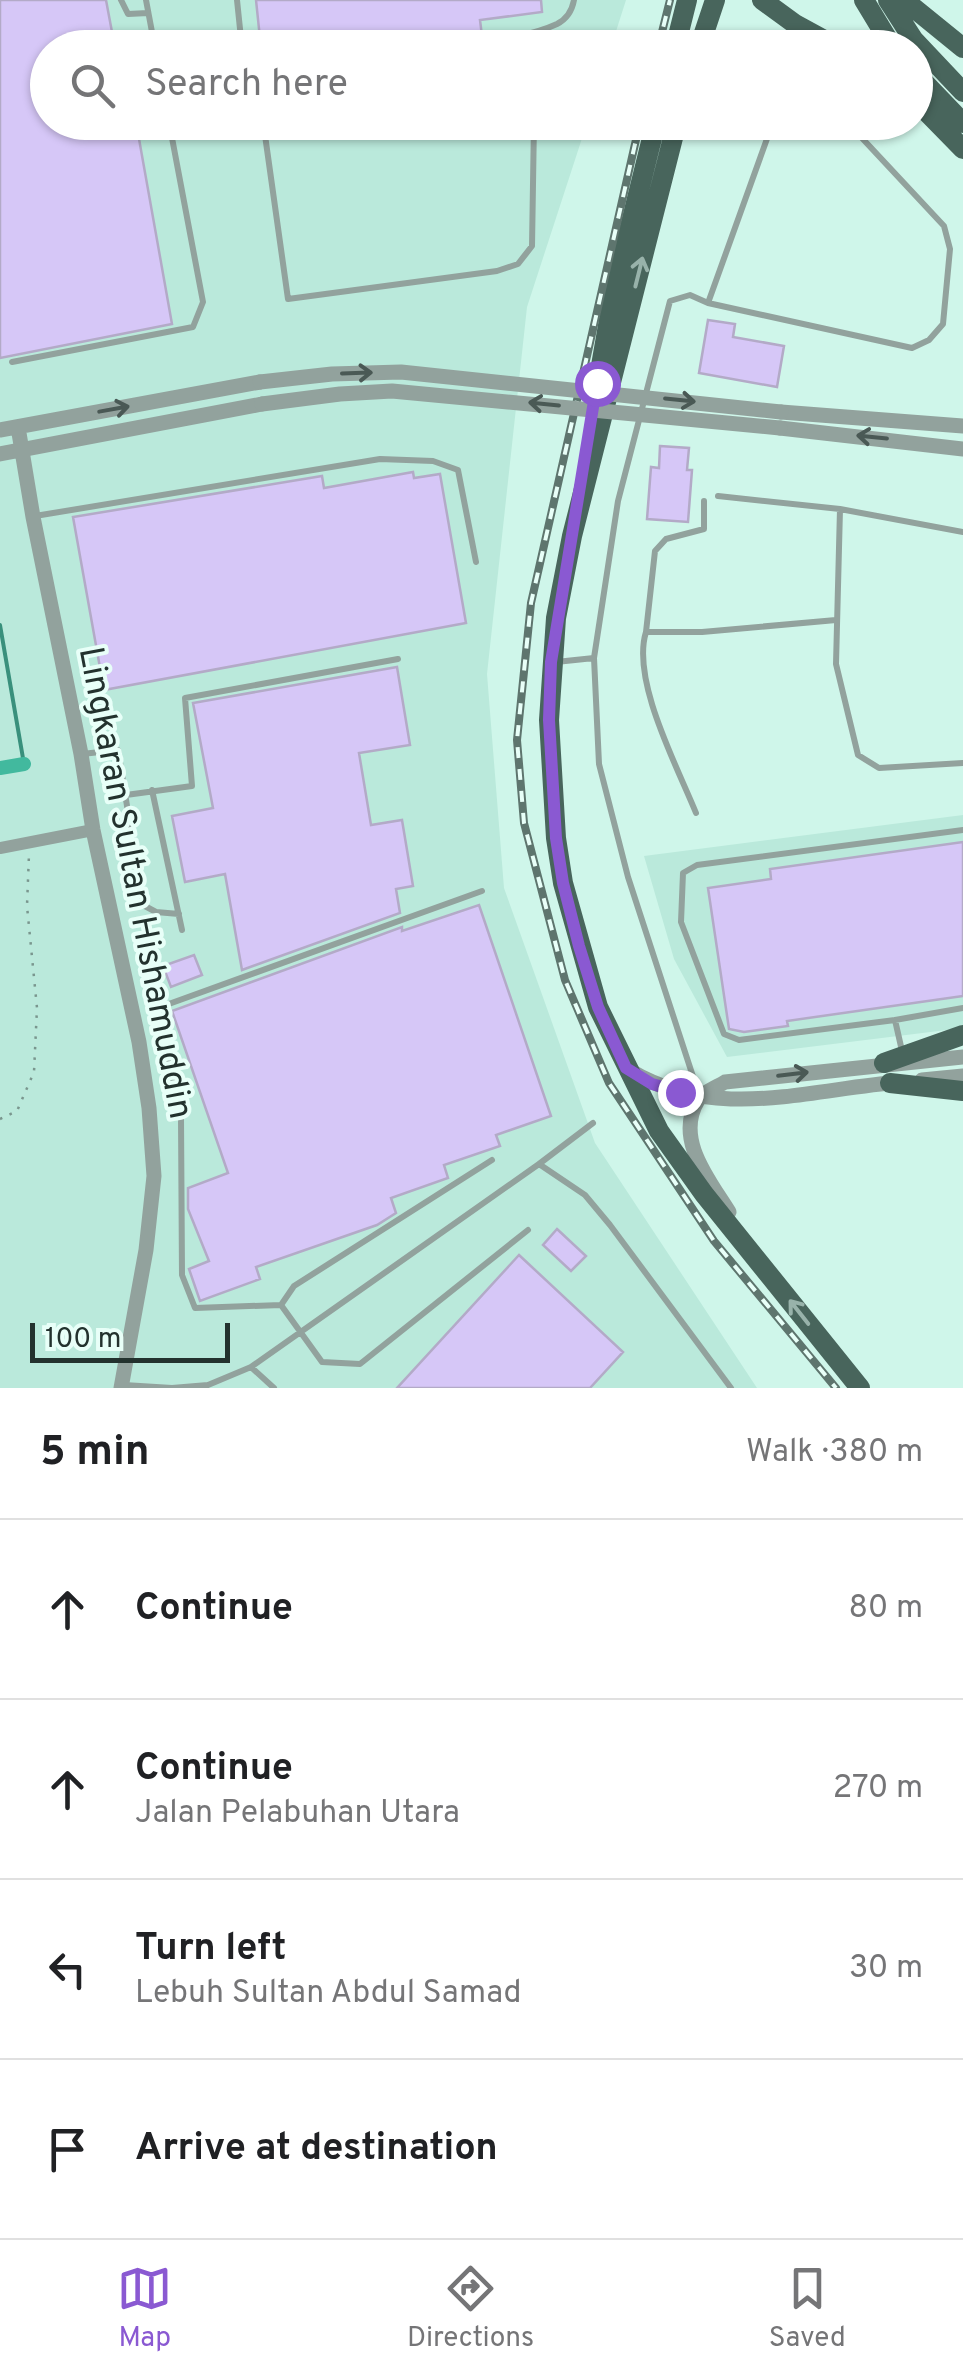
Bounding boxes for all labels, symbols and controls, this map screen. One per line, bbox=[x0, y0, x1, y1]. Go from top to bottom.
search box bbox=[30, 30, 933, 140]
icon: search bbox=[65, 58, 120, 113]
text: Search here bbox=[145, 61, 348, 110]
one-way arrow bbox=[631, 257, 649, 289]
route start bbox=[575, 361, 621, 407]
one-way arrow bbox=[340, 364, 372, 383]
one-way arrow bbox=[664, 391, 696, 410]
one-way arrow bbox=[528, 394, 560, 413]
one-way arrow bbox=[97, 399, 130, 418]
one-way arrow bbox=[856, 427, 888, 446]
street label: Lingkaran Sultan Hishamuddin bbox=[67, 643, 201, 1123]
one-way arrow bbox=[776, 1064, 808, 1083]
route end bbox=[658, 1070, 704, 1116]
one-way arrow bbox=[788, 1299, 809, 1326]
scale bar bbox=[30, 1318, 230, 1362]
text: 100 m bbox=[45, 1322, 121, 1358]
text: 5 min bbox=[40, 1427, 150, 1480]
text: Walk · 380 m bbox=[746, 1433, 923, 1473]
icon: ahead bbox=[40, 1582, 95, 1637]
text: Continue bbox=[135, 1585, 293, 1634]
text: 80 m bbox=[849, 1589, 923, 1629]
text: Continue bbox=[135, 1745, 293, 1794]
icon: ahead bbox=[40, 1762, 95, 1817]
text: 270 m bbox=[833, 1769, 923, 1809]
text: Jalan Pelabuhan Utara bbox=[135, 1794, 460, 1834]
text: Turn left bbox=[135, 1925, 287, 1974]
icon: left bbox=[40, 1942, 95, 1997]
text: 30 m bbox=[849, 1949, 923, 1989]
text: Lebuh Sultan Abdul Samad bbox=[135, 1974, 522, 2014]
icon: arrive bbox=[40, 2122, 95, 2177]
text: Arrive at destination bbox=[135, 2125, 498, 2174]
tab: Map bbox=[117, 2261, 172, 2357]
tab: Directions bbox=[407, 2261, 534, 2357]
tab: Saved bbox=[769, 2261, 846, 2357]

